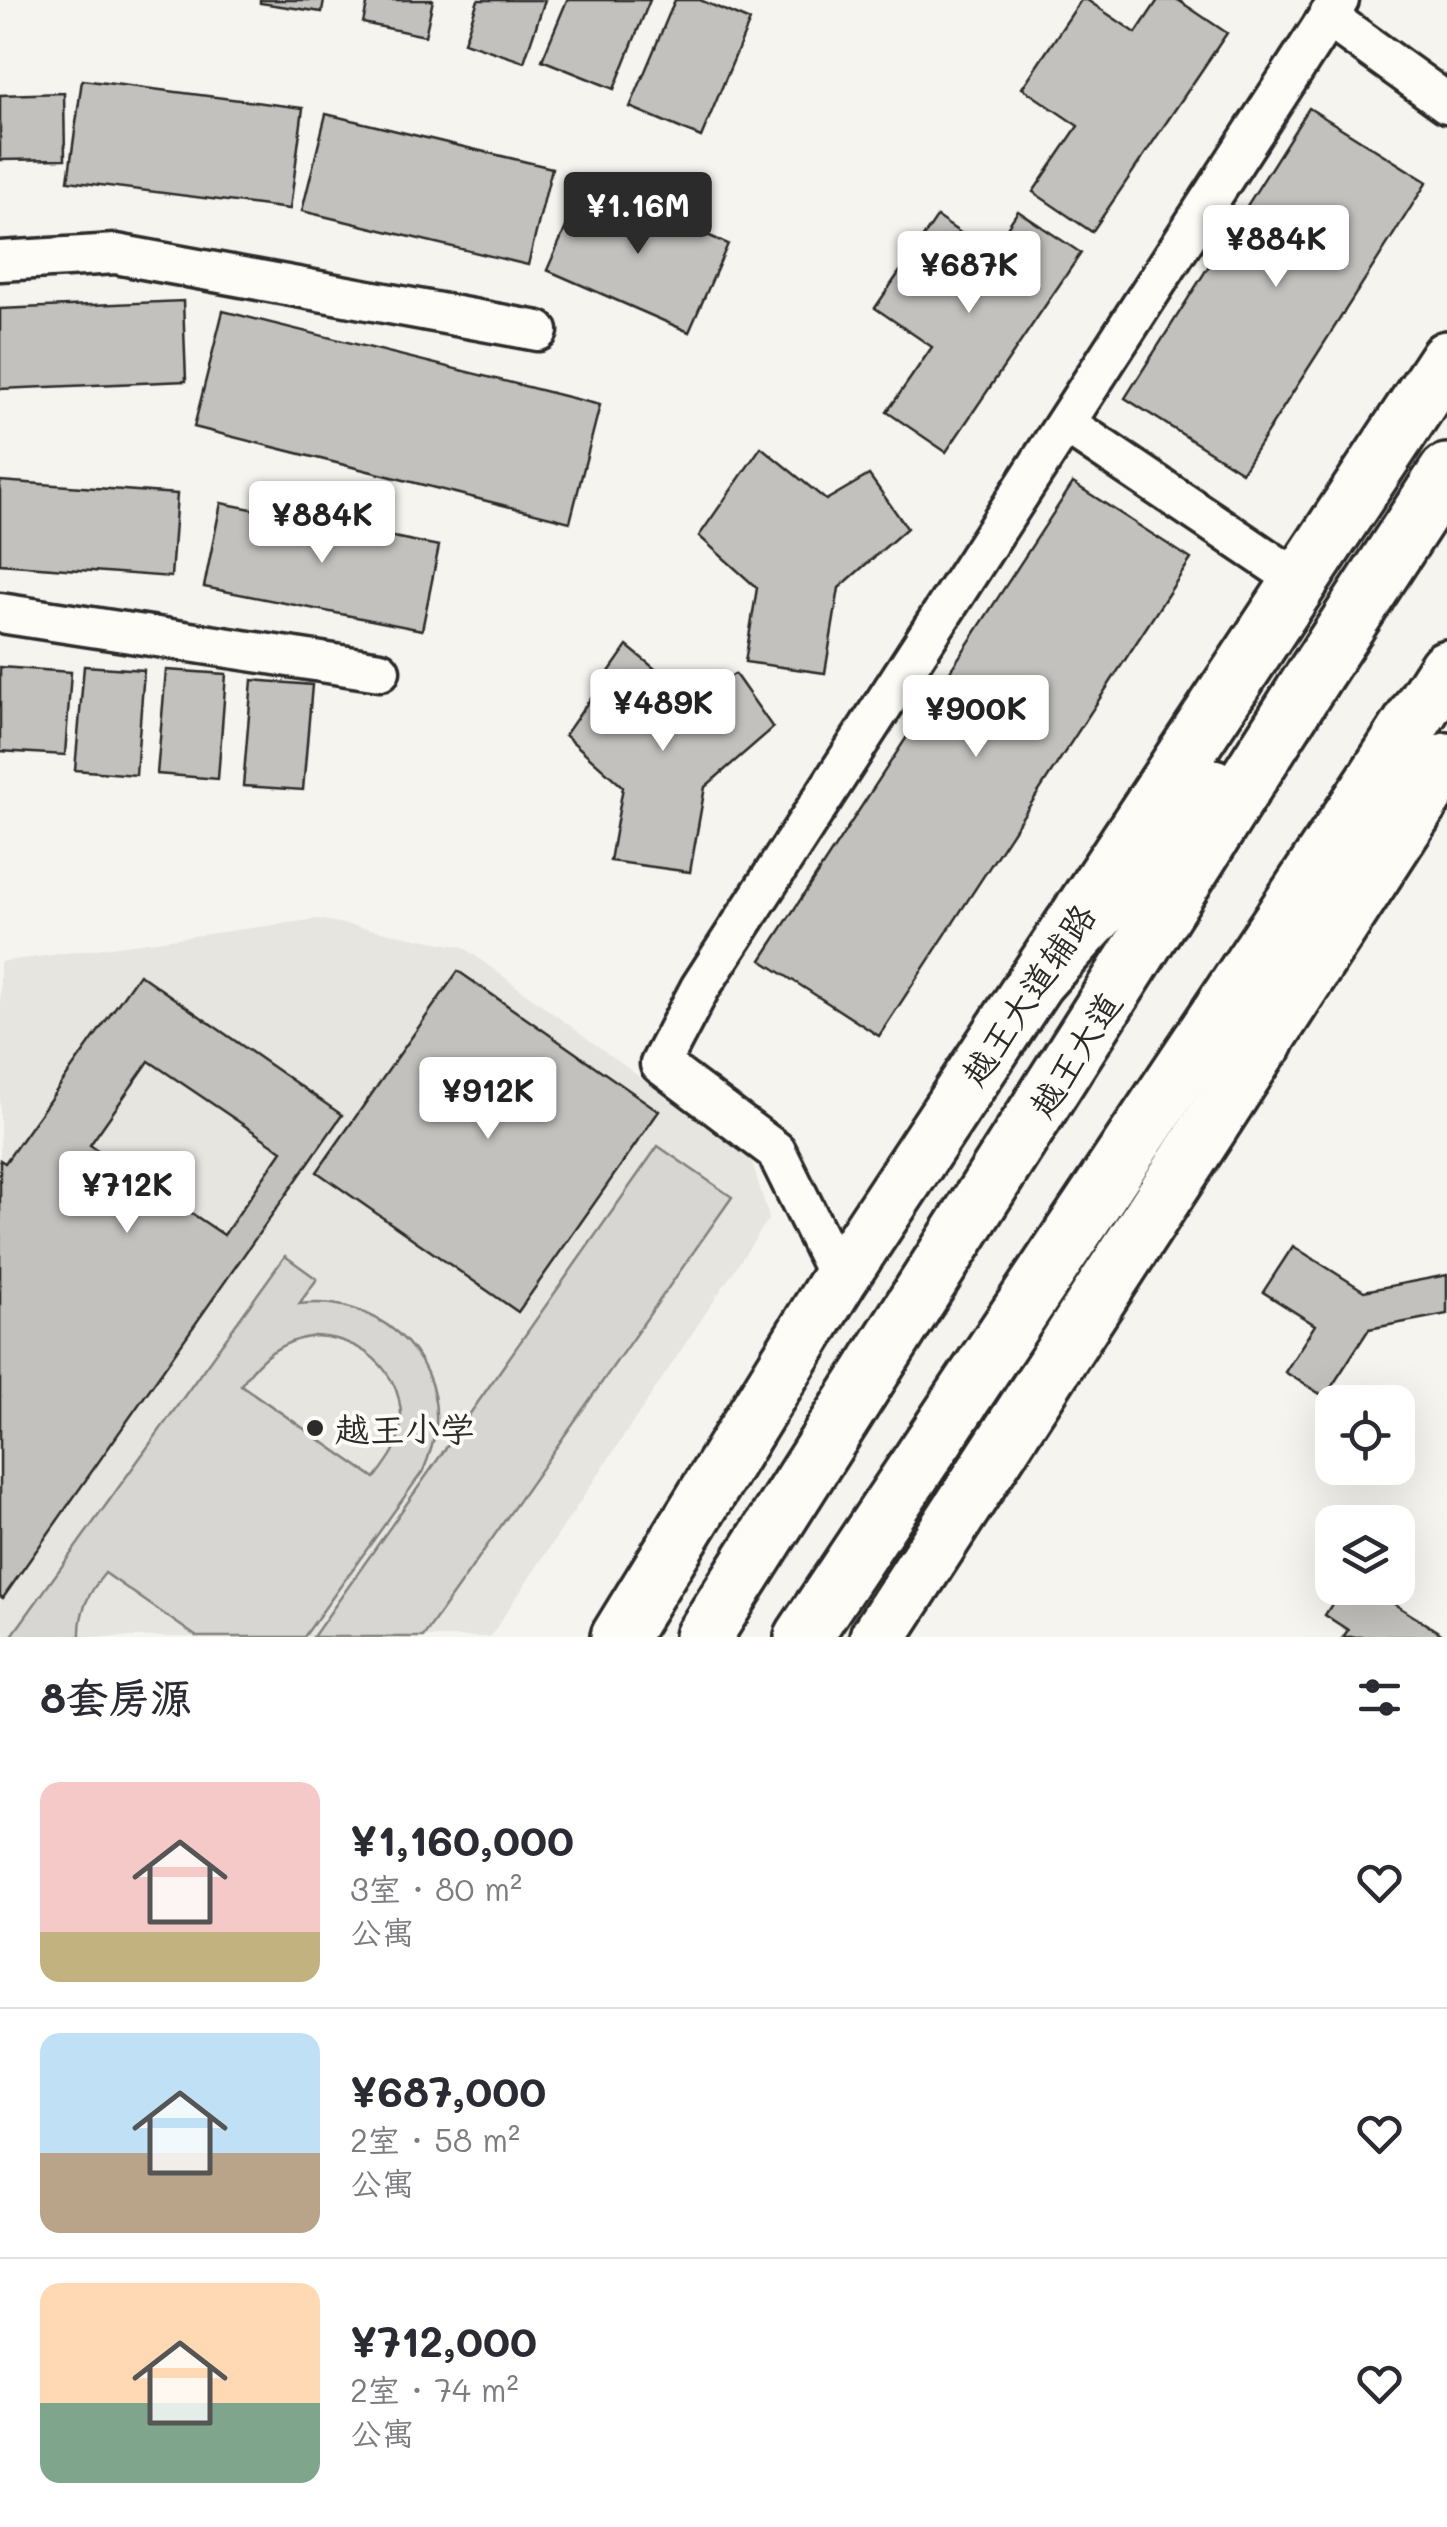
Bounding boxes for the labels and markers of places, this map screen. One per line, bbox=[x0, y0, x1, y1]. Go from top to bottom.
pin: ¥1.16M bbox=[557, 172, 719, 257]
pin: ¥884K bbox=[1206, 205, 1346, 290]
pin: ¥687K bbox=[899, 231, 1039, 316]
pin: ¥884K bbox=[252, 481, 392, 566]
pin: ¥489K bbox=[593, 669, 733, 754]
pin: ¥900K bbox=[906, 675, 1046, 760]
pin: ¥912K bbox=[418, 1057, 558, 1142]
pin: ¥712K bbox=[57, 1151, 197, 1236]
place label: 越王小学 bbox=[335, 1405, 475, 1451]
marker: 越王小学 bbox=[304, 1417, 326, 1439]

